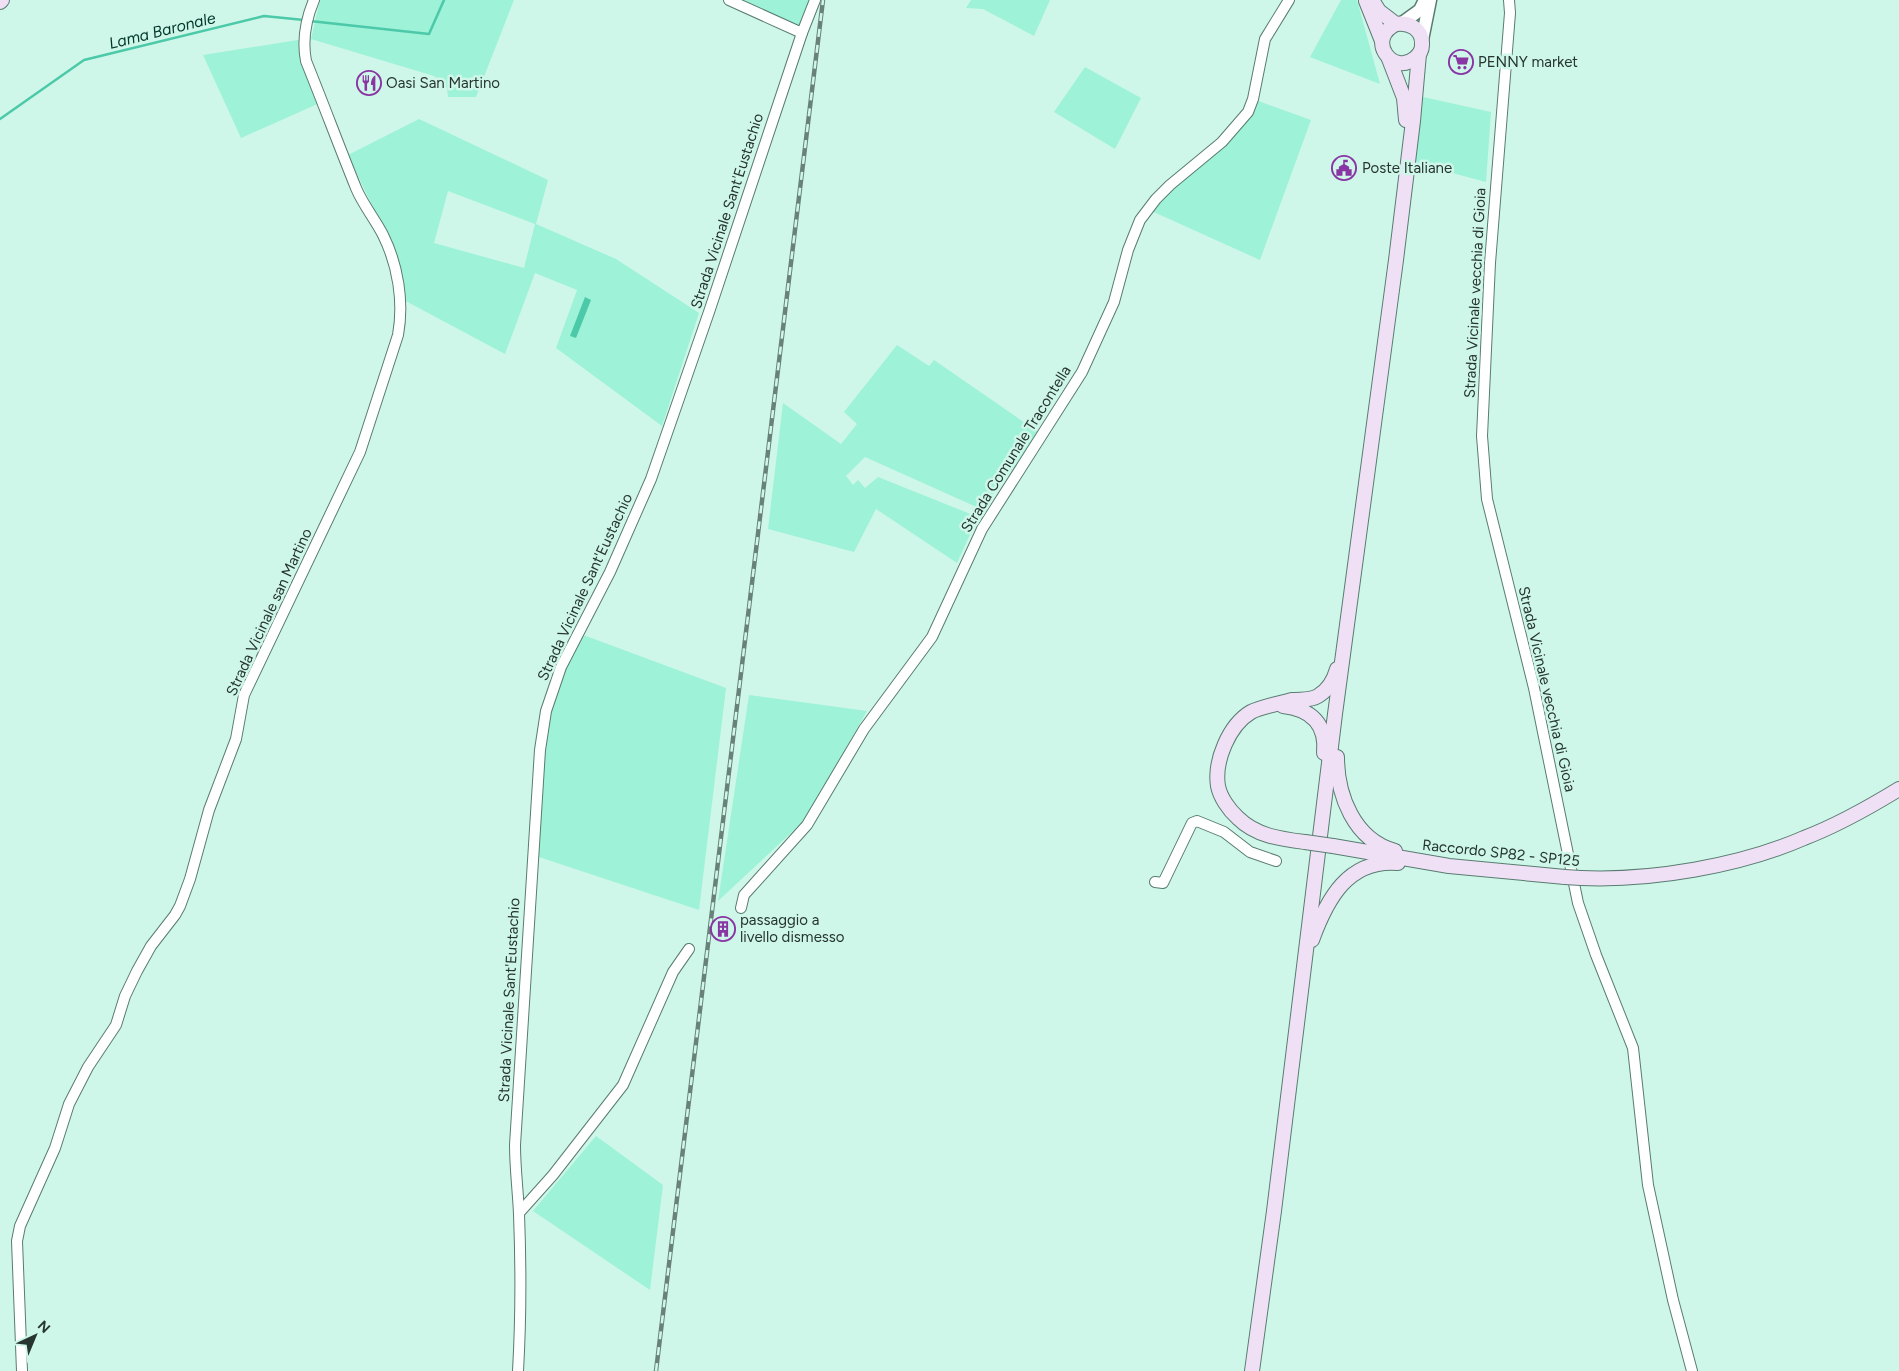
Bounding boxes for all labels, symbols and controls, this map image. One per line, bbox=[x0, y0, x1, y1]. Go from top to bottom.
water label: Lama Baronale bbox=[107, 8, 218, 53]
supermarket icon: PENNY market bbox=[1448, 49, 1474, 75]
place label: PENNY market bbox=[1478, 53, 1578, 71]
restaurant icon: Oasi San Martino bbox=[356, 70, 382, 96]
place label: Oasi San Martino bbox=[386, 74, 500, 92]
street label: Strada Vicinale Sant'Eustachio bbox=[687, 111, 767, 311]
public building icon: Poste Italiane bbox=[1331, 155, 1357, 181]
place label: Poste Italiane bbox=[1362, 159, 1452, 177]
street label: Strada Vicinale vecchia di Gioia bbox=[1461, 187, 1489, 399]
street label: Strada Comunale Tracontella bbox=[957, 362, 1075, 536]
street label: Strada Vicinale Sant'Eustachio bbox=[534, 490, 636, 683]
street label: Strada Vicinale san Martino bbox=[222, 525, 316, 699]
street label: Strada Vicinale vecchia di Gioia bbox=[1515, 584, 1579, 794]
street label: Raccordo SP82 - SP125 bbox=[1421, 836, 1581, 870]
street label: Strada Vicinale Sant'Eustachio bbox=[495, 897, 523, 1103]
place label: passaggio a livello dismesso bbox=[740, 911, 845, 946]
building icon: passaggio a livello dismesso bbox=[710, 916, 736, 942]
north arrow bbox=[10, 1311, 60, 1361]
text: N bbox=[34, 1317, 53, 1337]

